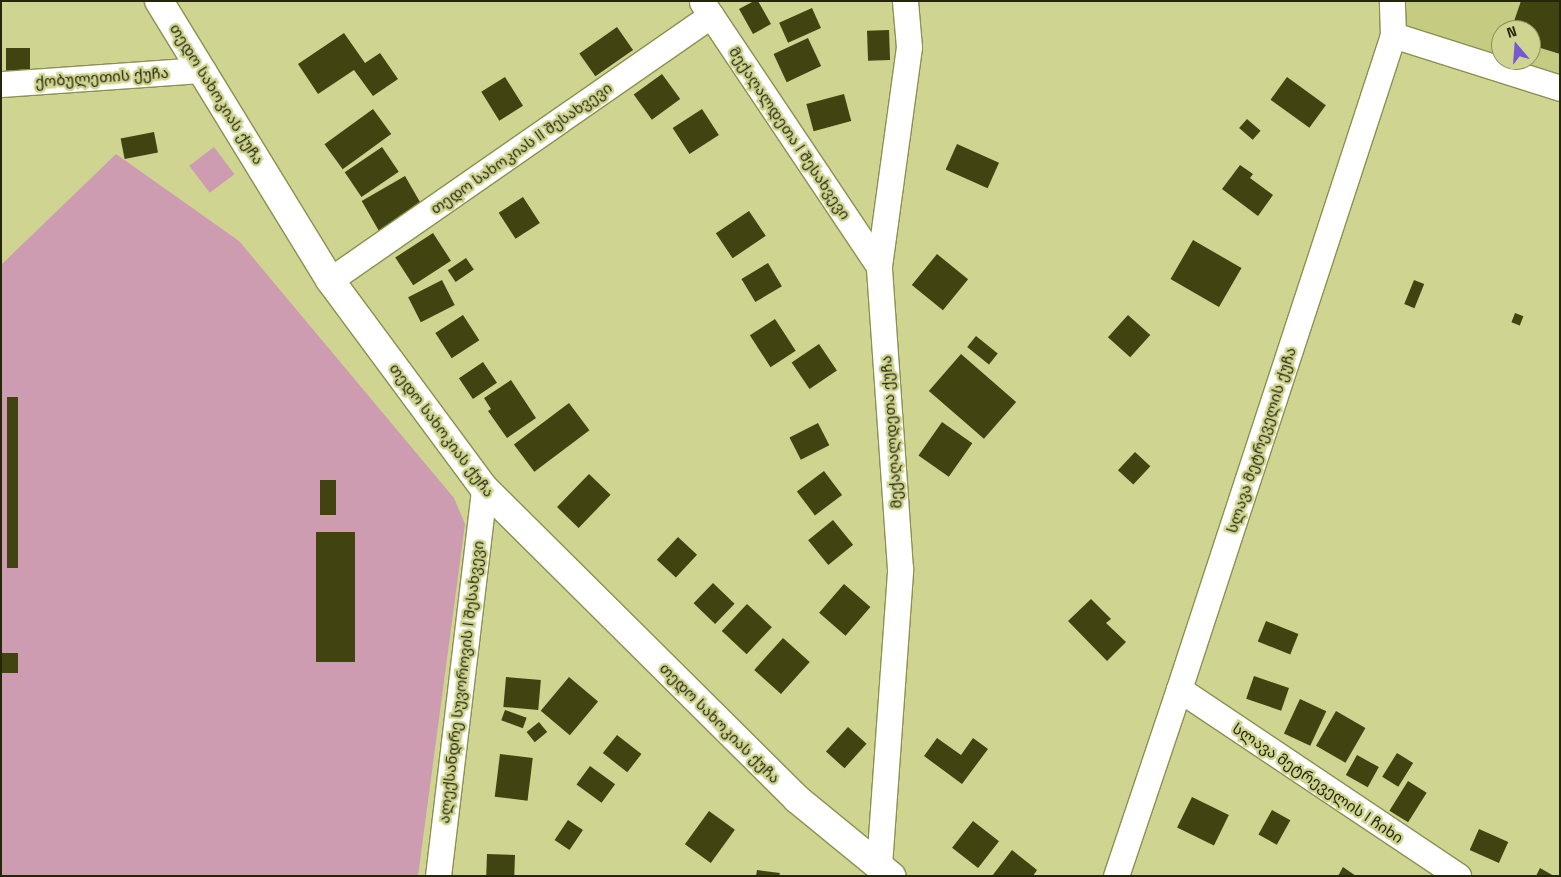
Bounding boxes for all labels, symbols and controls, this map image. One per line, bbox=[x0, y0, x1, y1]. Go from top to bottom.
street label: თედო სახოკიას ქუჩა bbox=[166, 20, 268, 168]
north arrow bbox=[1491, 20, 1541, 70]
text: N bbox=[1504, 22, 1519, 42]
street label: მექაღალდეთა I შესახვევი bbox=[725, 43, 855, 223]
street label: ქობულეთის ქუჩა bbox=[35, 63, 169, 91]
street label: თედო სახოკიას II შესახვევი bbox=[427, 78, 615, 218]
street label: სლავა მეტრეველის ქუჩა bbox=[1222, 345, 1300, 535]
street label: მექაღალდეთა ქუჩა bbox=[877, 355, 905, 509]
street label: თედო სახოკიას ქუჩა bbox=[386, 360, 498, 500]
street label: ალექსანდრე სუვოროვის I შესახვევი bbox=[435, 540, 487, 824]
street label: თედო სახოკიას ქუჩა bbox=[656, 659, 784, 787]
street label: სლავა მეტრეველის I ჩიხი bbox=[1229, 719, 1407, 847]

